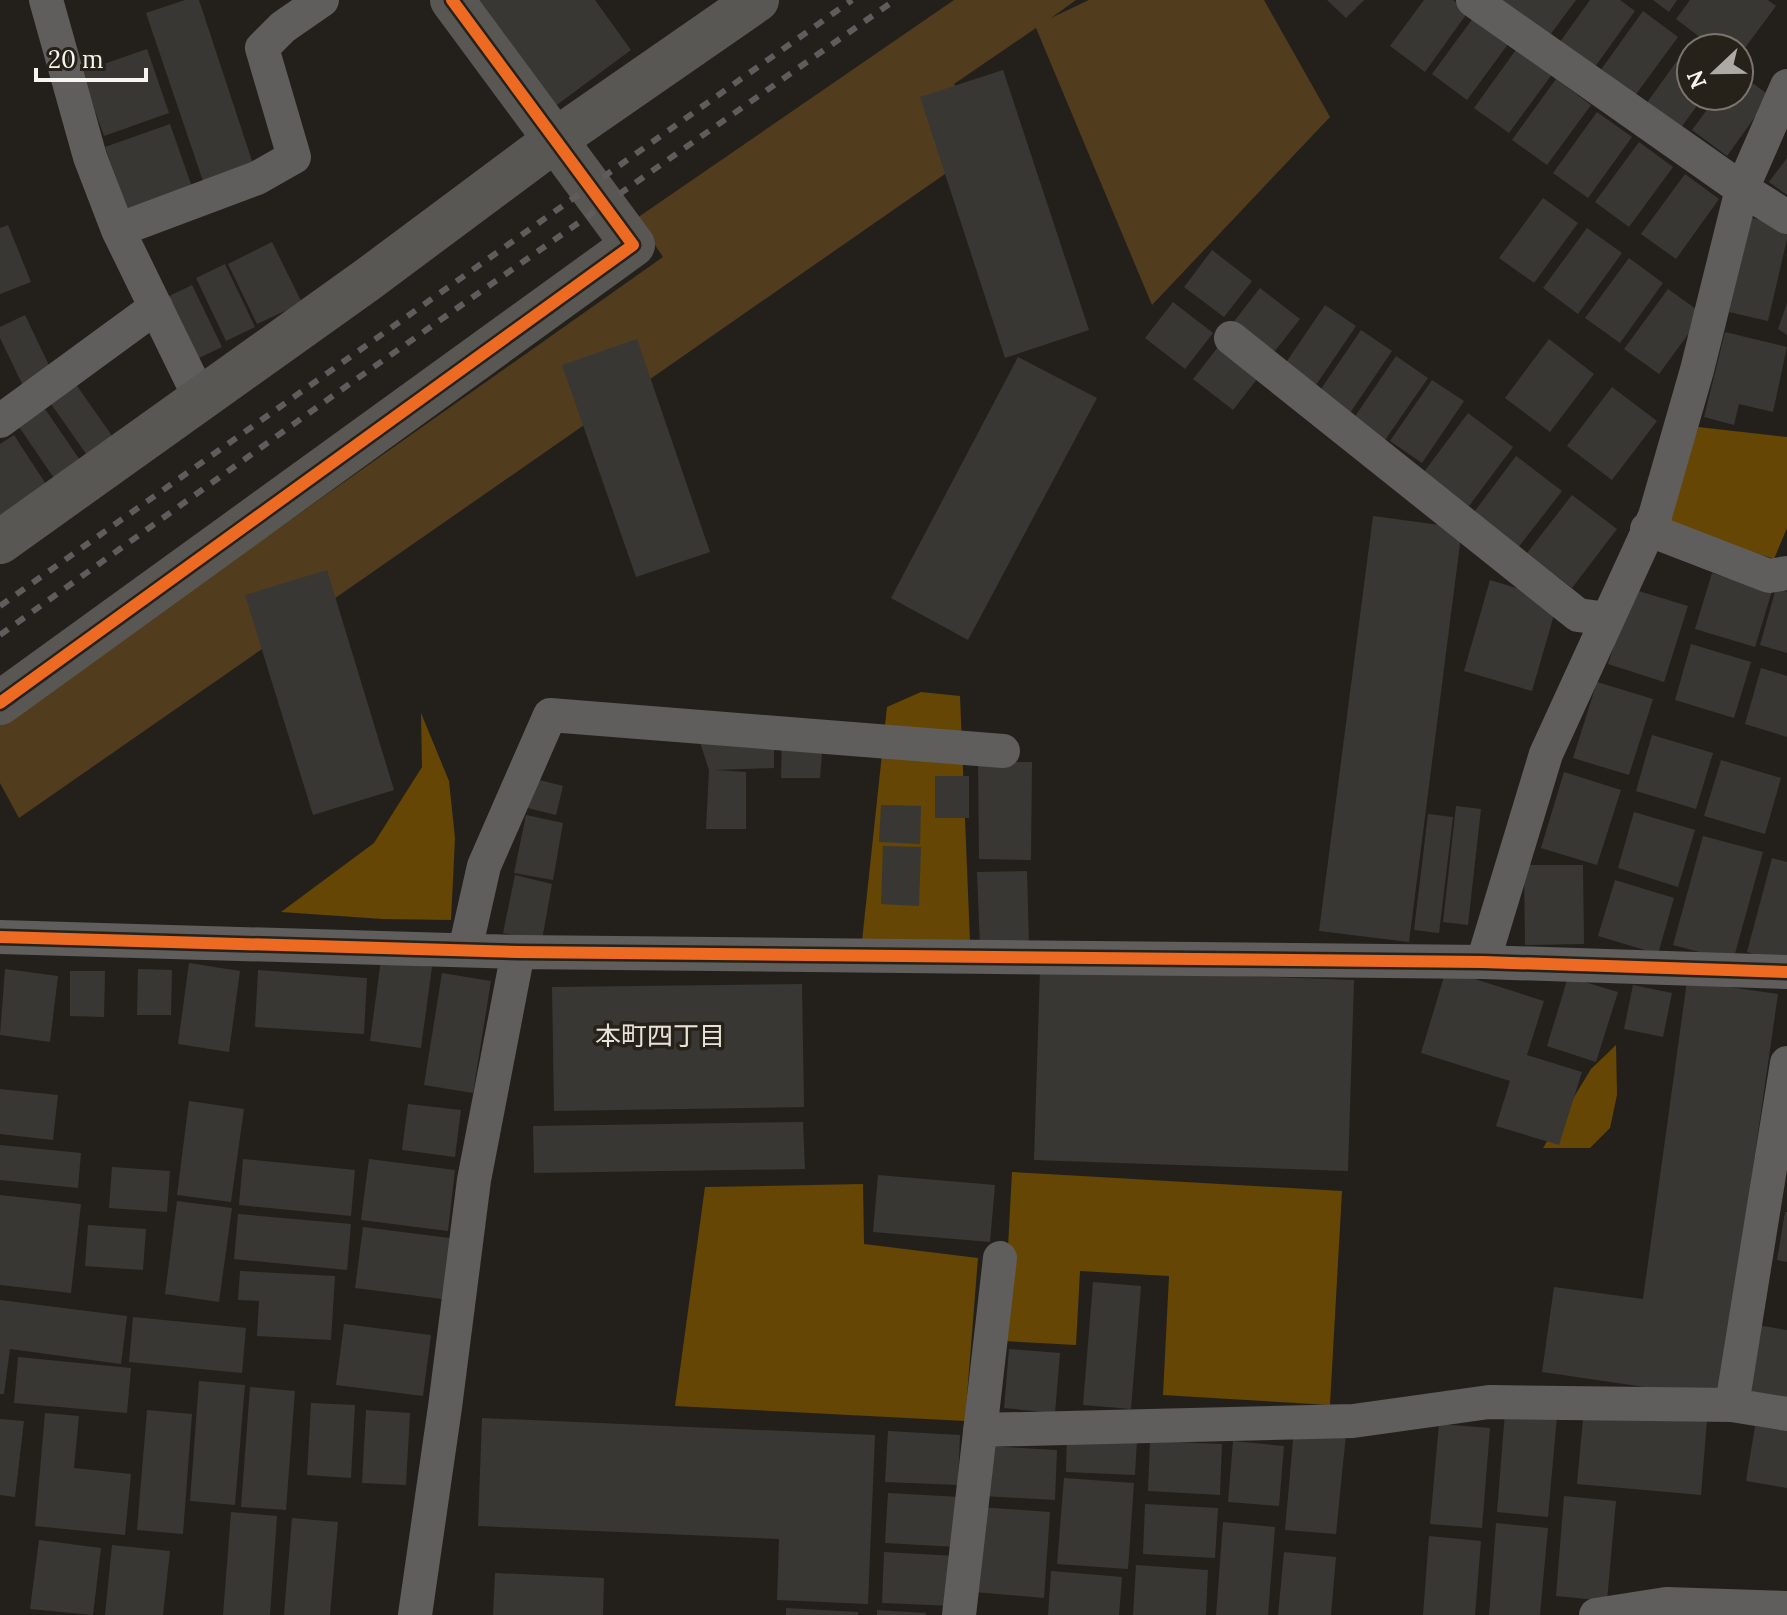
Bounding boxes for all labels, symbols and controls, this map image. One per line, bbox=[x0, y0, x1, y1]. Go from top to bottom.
scale bar bbox=[36, 32, 146, 82]
north arrow bbox=[1675, 32, 1755, 112]
text: 20 m bbox=[48, 44, 104, 75]
text: N bbox=[1680, 66, 1713, 93]
district label: 本町四丁目 bbox=[595, 1019, 725, 1052]

